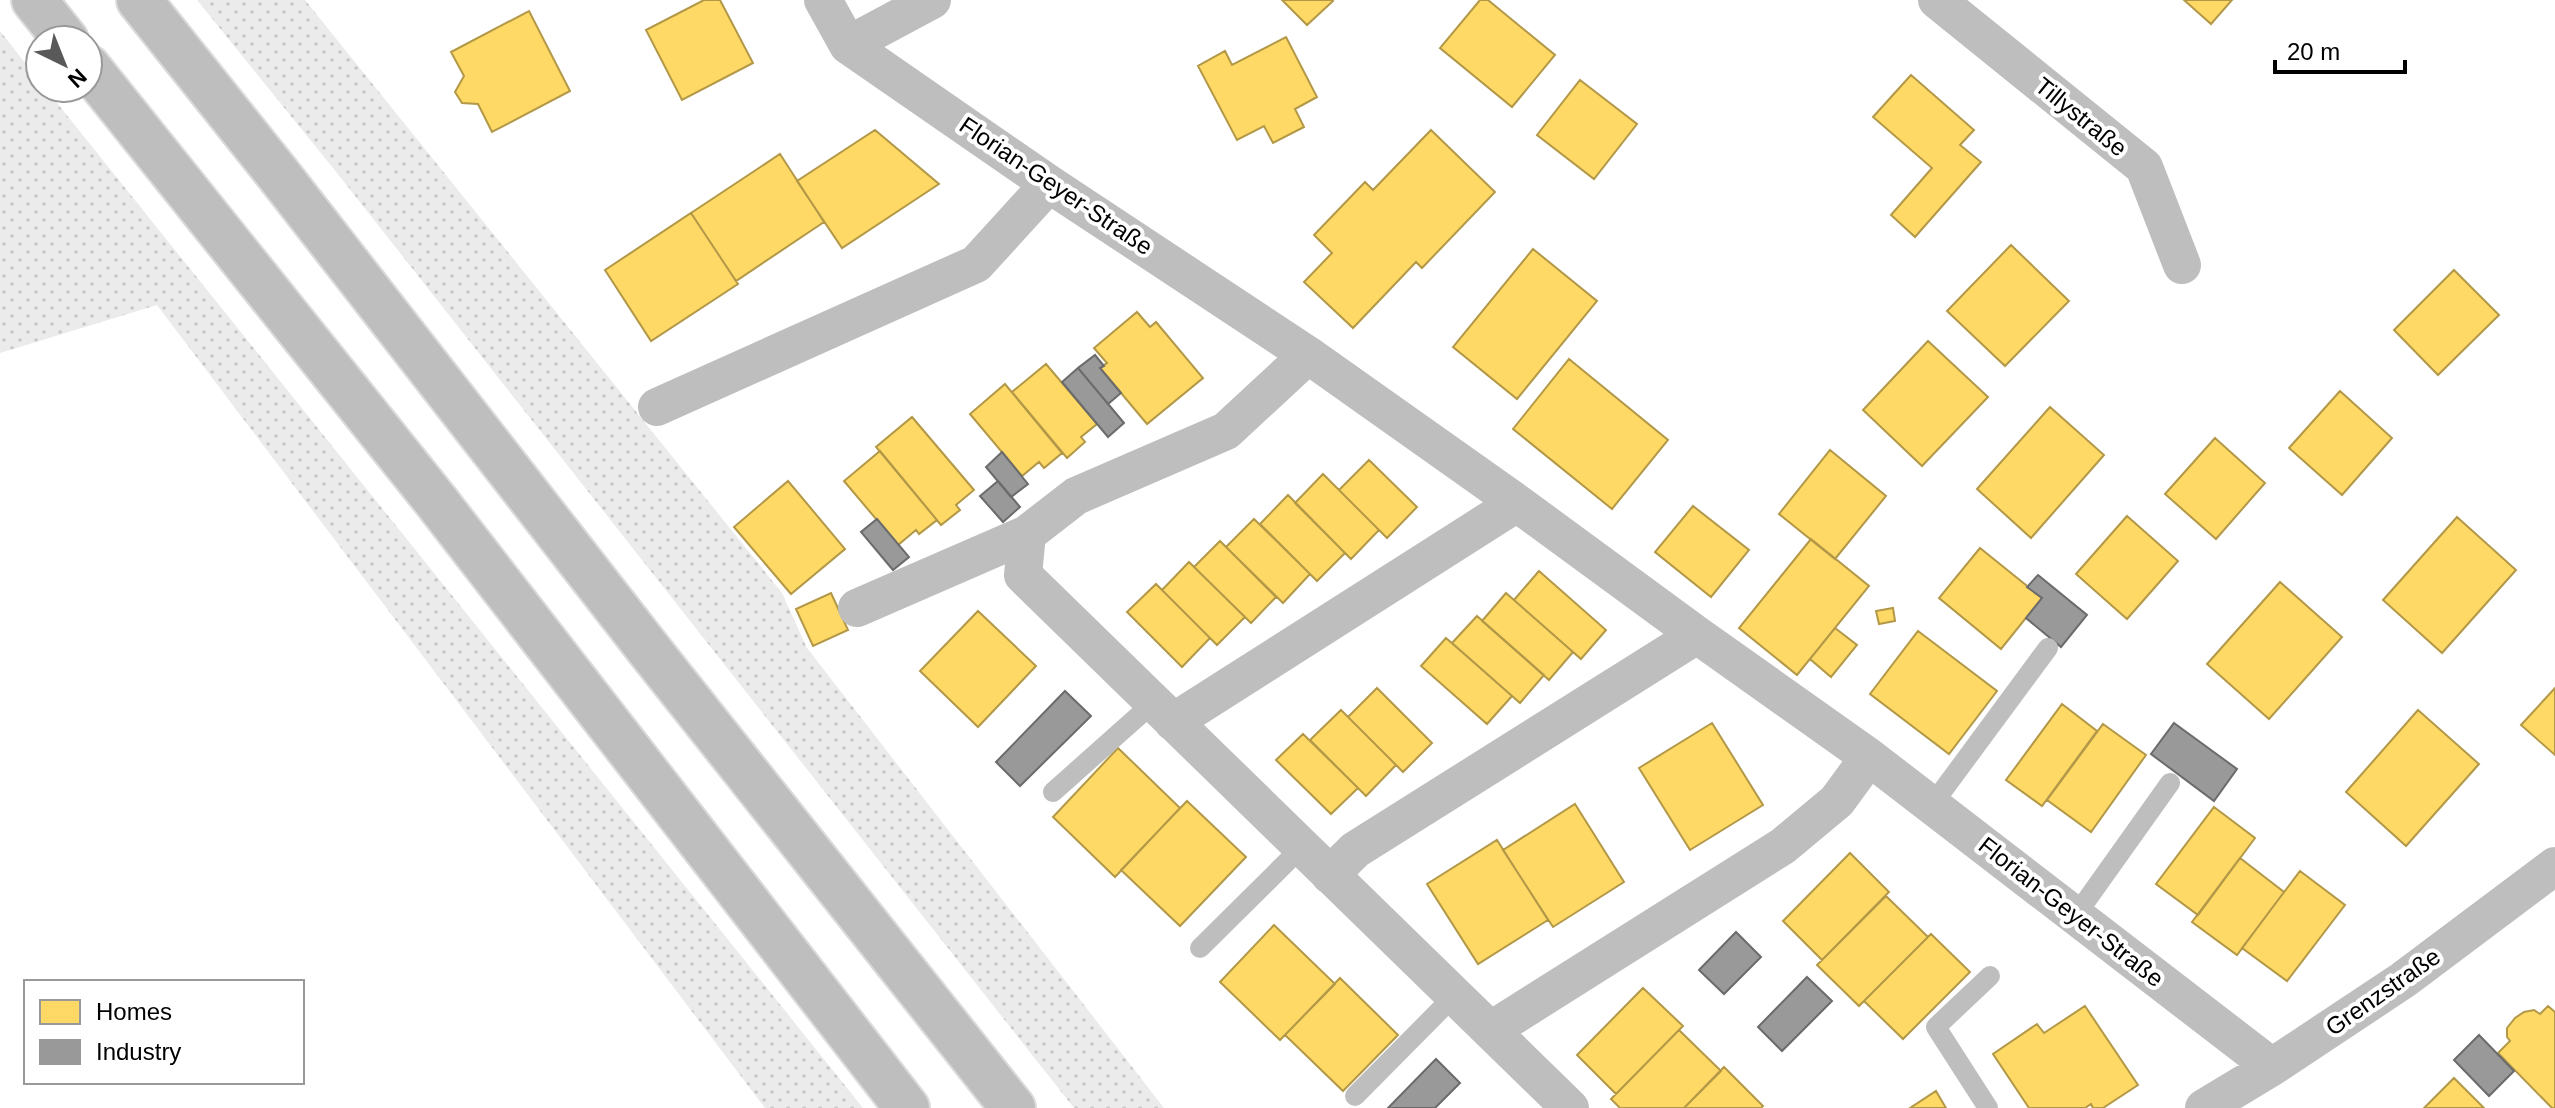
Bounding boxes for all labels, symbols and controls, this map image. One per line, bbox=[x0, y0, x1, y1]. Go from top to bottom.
north arrow bbox=[24, 24, 104, 104]
scale bar bbox=[2275, 24, 2405, 74]
text: 20 m bbox=[2287, 38, 2340, 65]
text: N bbox=[63, 64, 92, 93]
street label: Tillystraße bbox=[2030, 72, 2132, 162]
street label: Florian-Geyer-Straße bbox=[955, 111, 1158, 260]
street label: Florian-Geyer-Straße bbox=[1974, 831, 2169, 992]
street label: Grenzstraße bbox=[2320, 942, 2445, 1041]
legend bbox=[24, 980, 304, 1084]
text: Homes bbox=[96, 998, 172, 1025]
text: Industry bbox=[96, 1038, 181, 1065]

